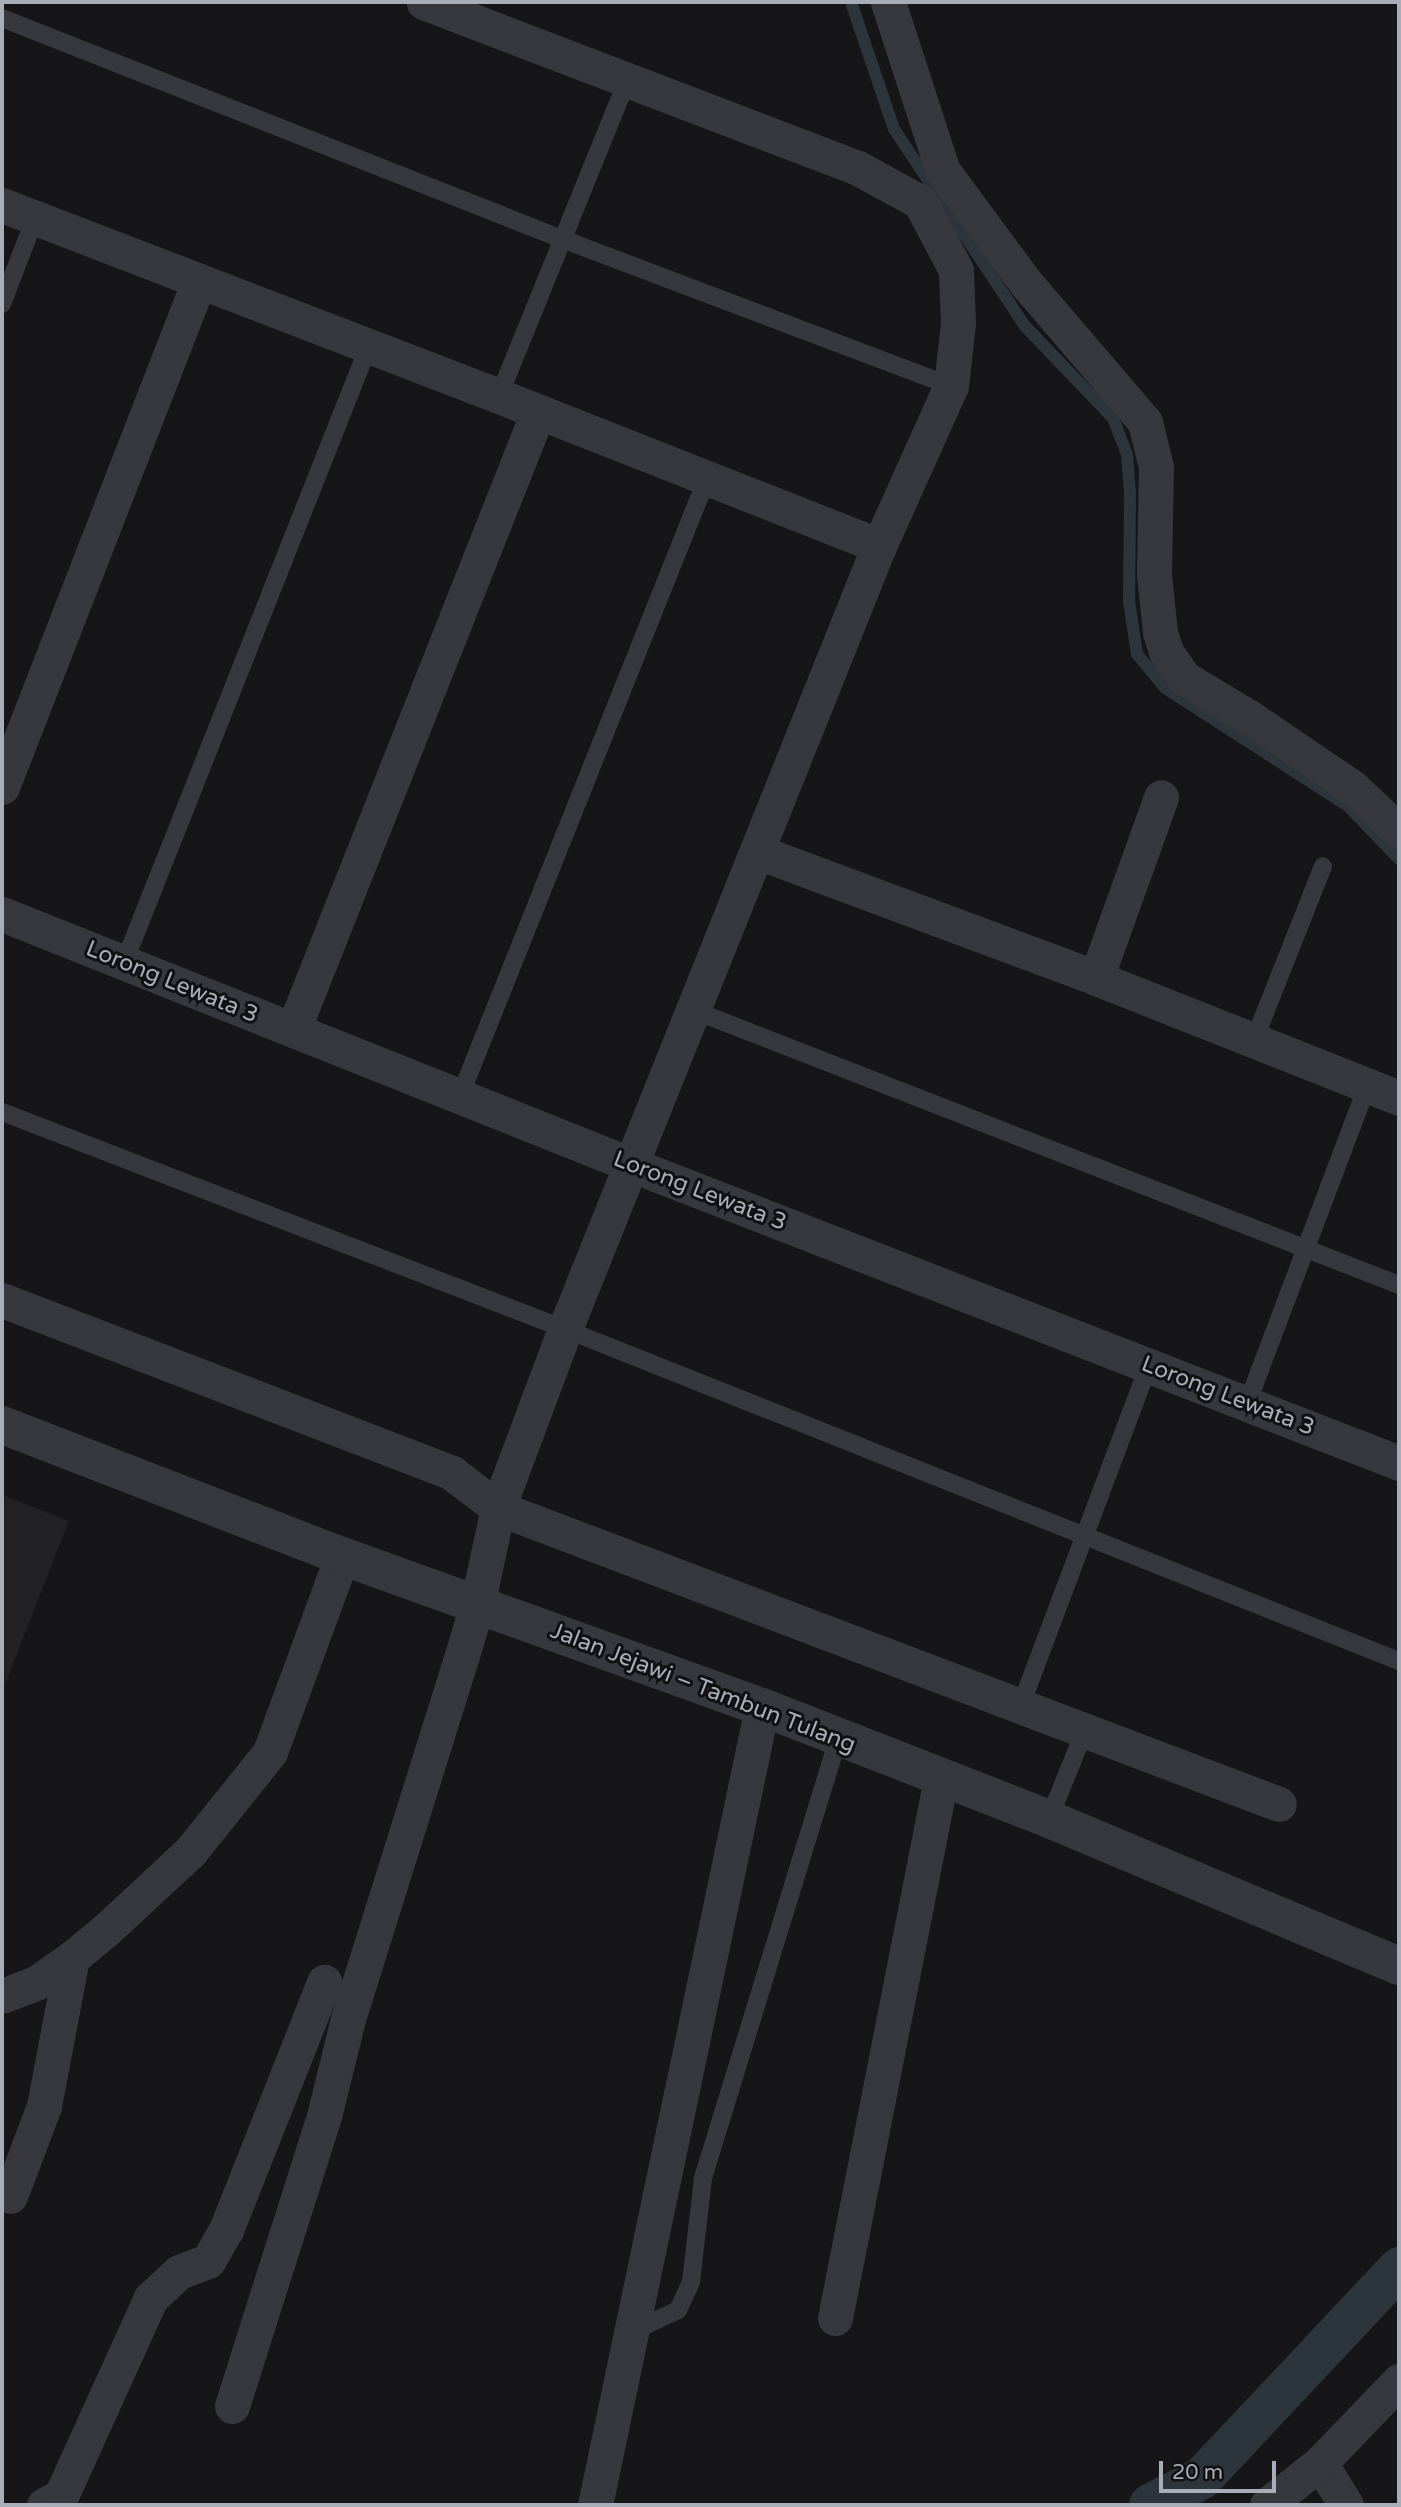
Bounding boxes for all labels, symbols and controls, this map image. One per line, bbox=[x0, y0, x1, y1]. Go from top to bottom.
street label: Lorong Lewata 3 bbox=[82, 935, 262, 1029]
street label: Lorong Lewata 3 bbox=[610, 1145, 790, 1237]
street label: Lorong Lewata 3 bbox=[1138, 1350, 1318, 1442]
street label: Jalan Jejawi – Tambun Tulang bbox=[546, 1617, 860, 1759]
scale bar bbox=[1163, 2448, 1280, 2492]
text: 20 m bbox=[1172, 2460, 1223, 2485]

